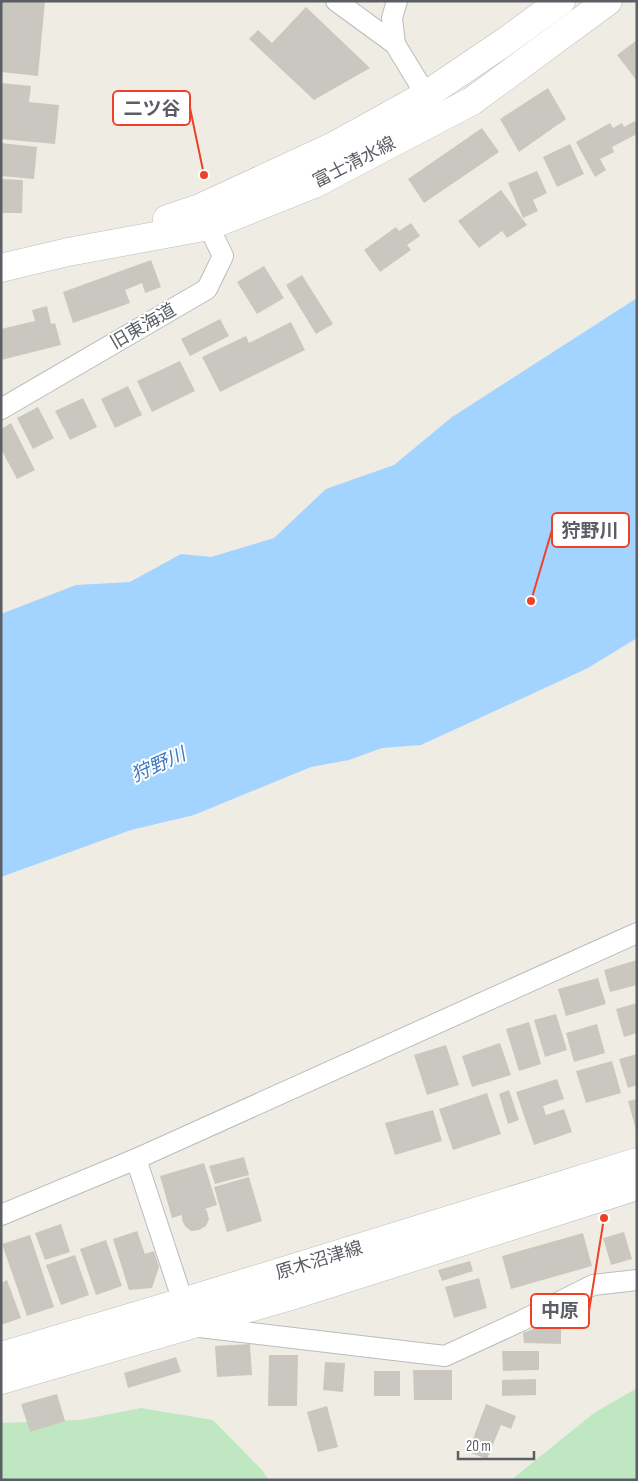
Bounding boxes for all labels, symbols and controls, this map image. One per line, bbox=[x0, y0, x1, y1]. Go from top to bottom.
callout: 二ツ谷 bbox=[113, 91, 190, 125]
text: 二ツ谷 bbox=[123, 98, 181, 121]
street label: 富士清水線 bbox=[309, 133, 399, 192]
street label: 旧東海道 bbox=[107, 299, 180, 354]
callout: 狩野川 bbox=[552, 513, 629, 547]
text: 狩野川 bbox=[561, 520, 619, 543]
water label: 狩野川 bbox=[128, 742, 191, 787]
street label: 原木沼津線 bbox=[273, 1237, 365, 1284]
callout: 中原 bbox=[531, 1294, 589, 1328]
text: 中原 bbox=[541, 1300, 579, 1323]
scale bar bbox=[458, 1428, 534, 1460]
text: 20 m bbox=[466, 1437, 491, 1456]

